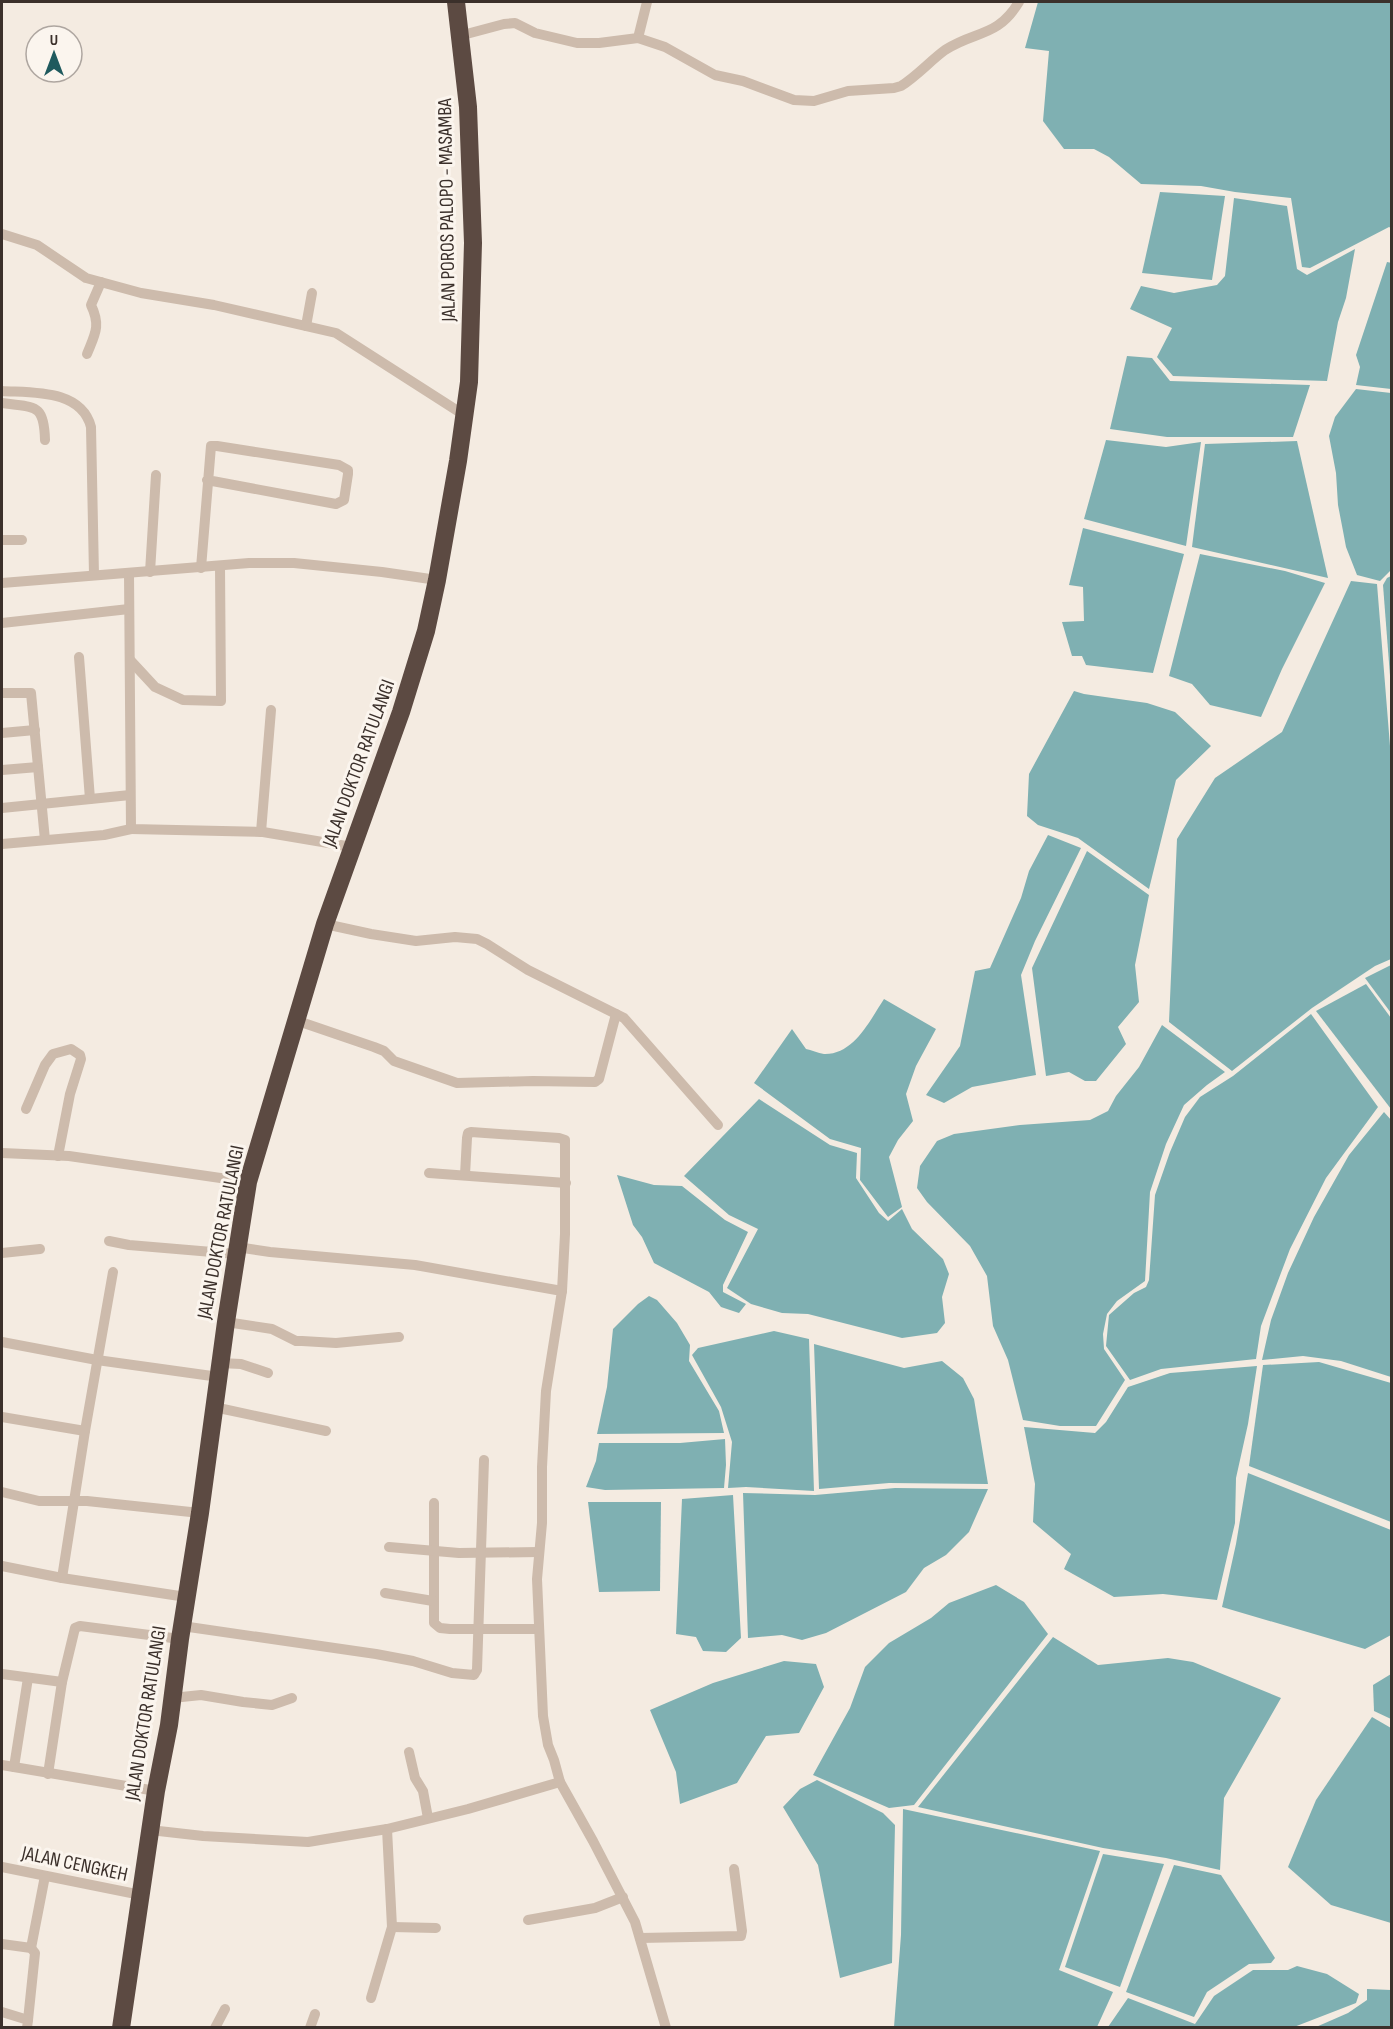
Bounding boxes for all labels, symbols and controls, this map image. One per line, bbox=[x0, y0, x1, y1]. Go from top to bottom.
north arrow bbox=[24, 24, 84, 84]
text: U bbox=[50, 31, 58, 50]
street label: JALAN POROS PALOPO - MASAMBA bbox=[433, 98, 461, 323]
street label: JALAN DOKTOR RATULANGI bbox=[317, 676, 400, 851]
street label: JALAN DOKTOR RATULANGI bbox=[192, 1143, 250, 1322]
street label: JALAN DOKTOR RATULANGI bbox=[120, 1624, 172, 1803]
street label: JALAN CENGKEH bbox=[19, 1841, 130, 1887]

